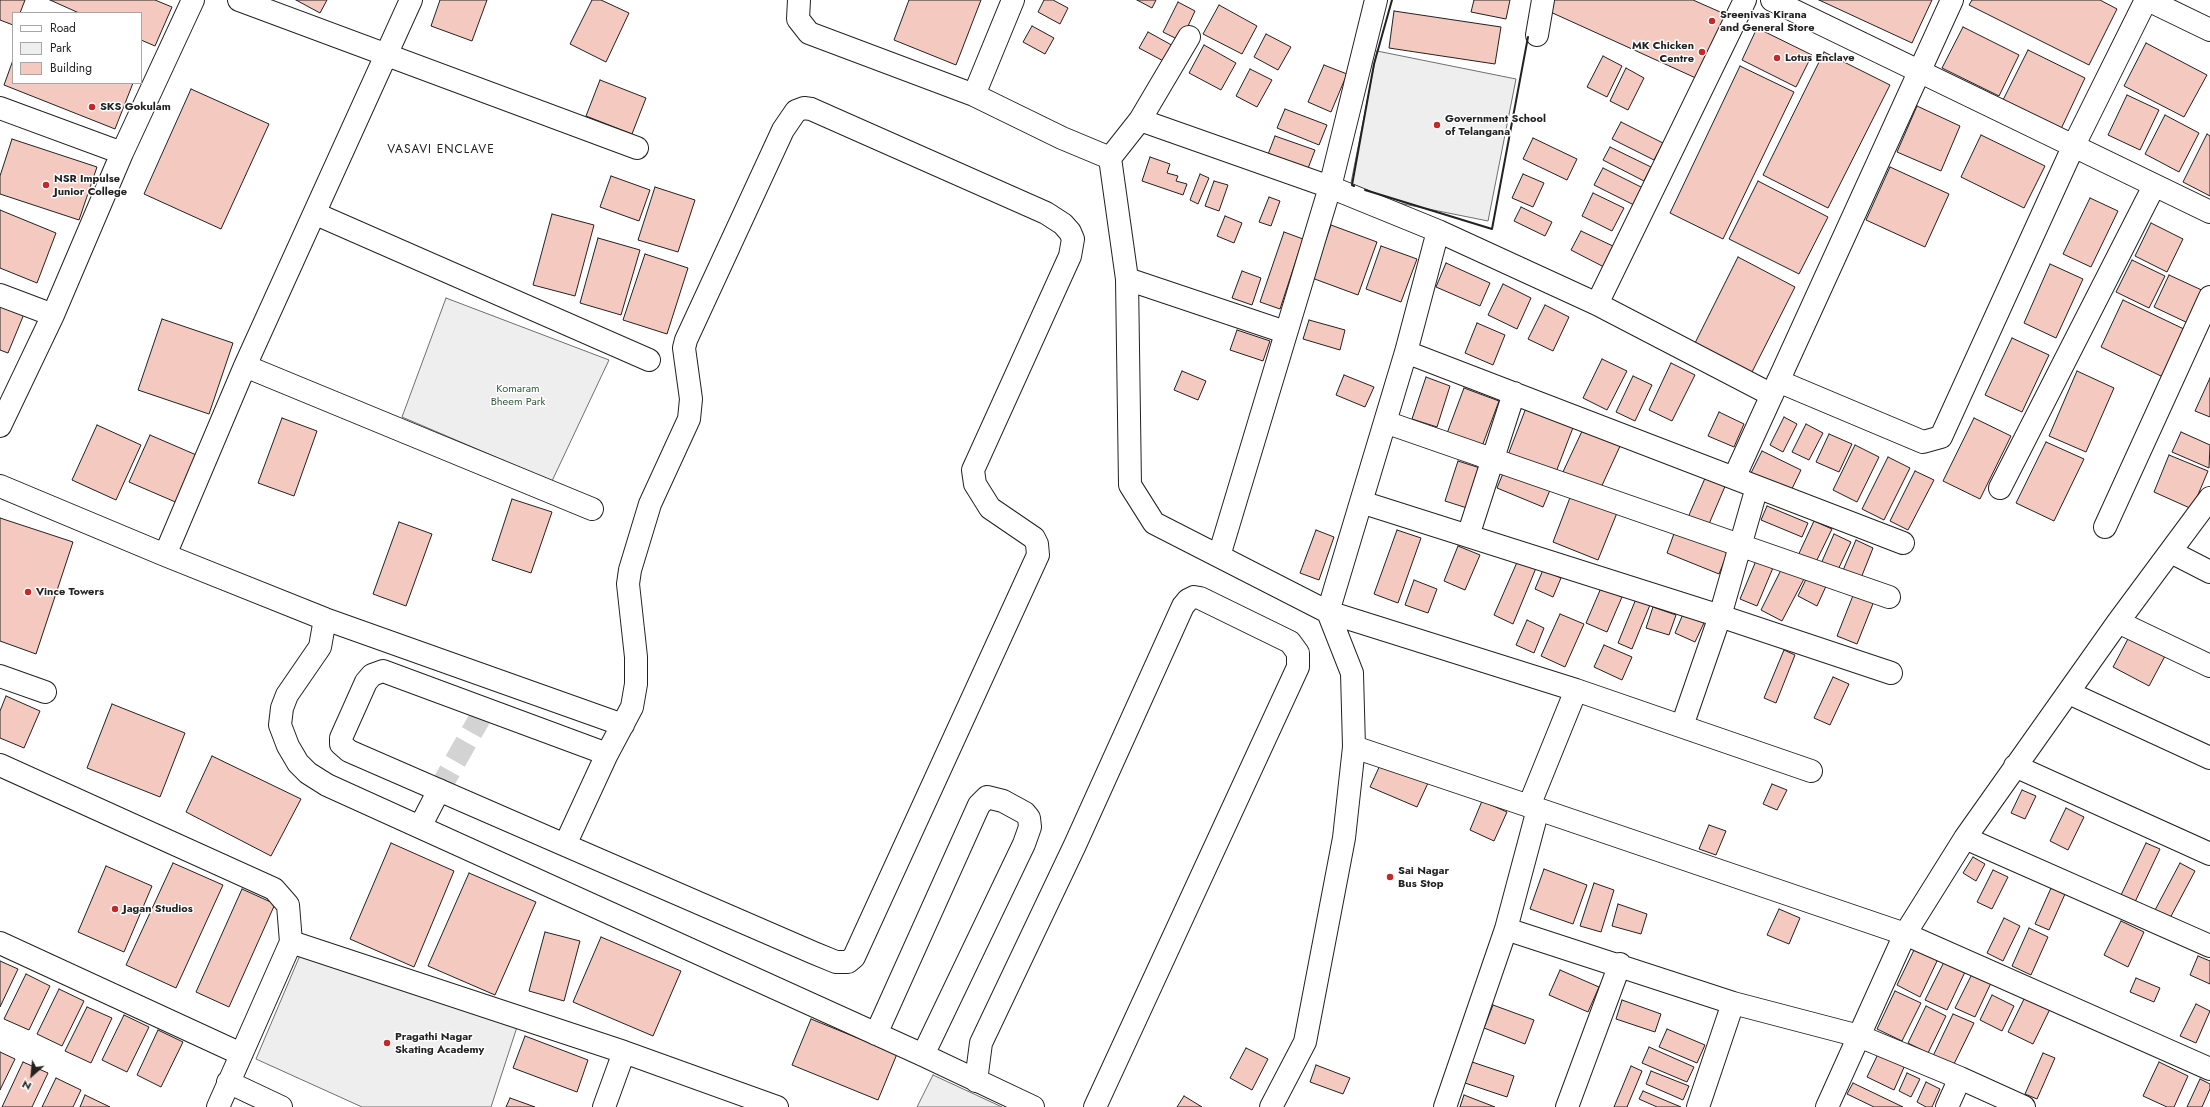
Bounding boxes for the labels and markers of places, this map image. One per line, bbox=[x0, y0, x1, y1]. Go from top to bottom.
place label: Sreenivas Kirana and General Store bbox=[1720, 8, 1814, 34]
marker: Sreenivas Kirana and General Store bbox=[1707, 16, 1717, 26]
place label: MK Chicken Centre bbox=[1632, 39, 1694, 65]
marker: MK Chicken Centre bbox=[1697, 47, 1707, 57]
place label: Lotus Enclave bbox=[1785, 51, 1855, 65]
marker: Lotus Enclave bbox=[1772, 53, 1782, 63]
place label: SKS Gokulam bbox=[100, 100, 171, 114]
marker: SKS Gokulam bbox=[87, 102, 97, 112]
place label: Government School of Telangana bbox=[1445, 112, 1546, 138]
marker: Government School of Telangana bbox=[1432, 120, 1442, 130]
place label: NSR Impulse Junior College bbox=[54, 172, 127, 198]
marker: NSR Impulse Junior College bbox=[41, 180, 51, 190]
place label: Vince Towers bbox=[36, 585, 104, 599]
marker: Vince Towers bbox=[23, 587, 33, 597]
place label: Sai Nagar Bus Stop bbox=[1398, 864, 1449, 890]
marker: Sai Nagar Bus Stop bbox=[1385, 872, 1395, 882]
place label: Jagan Studios bbox=[123, 902, 193, 916]
marker: Jagan Studios bbox=[110, 904, 120, 914]
place label: Pragathi Nagar Skating Academy bbox=[395, 1030, 484, 1056]
marker: Pragathi Nagar Skating Academy bbox=[382, 1038, 392, 1048]

